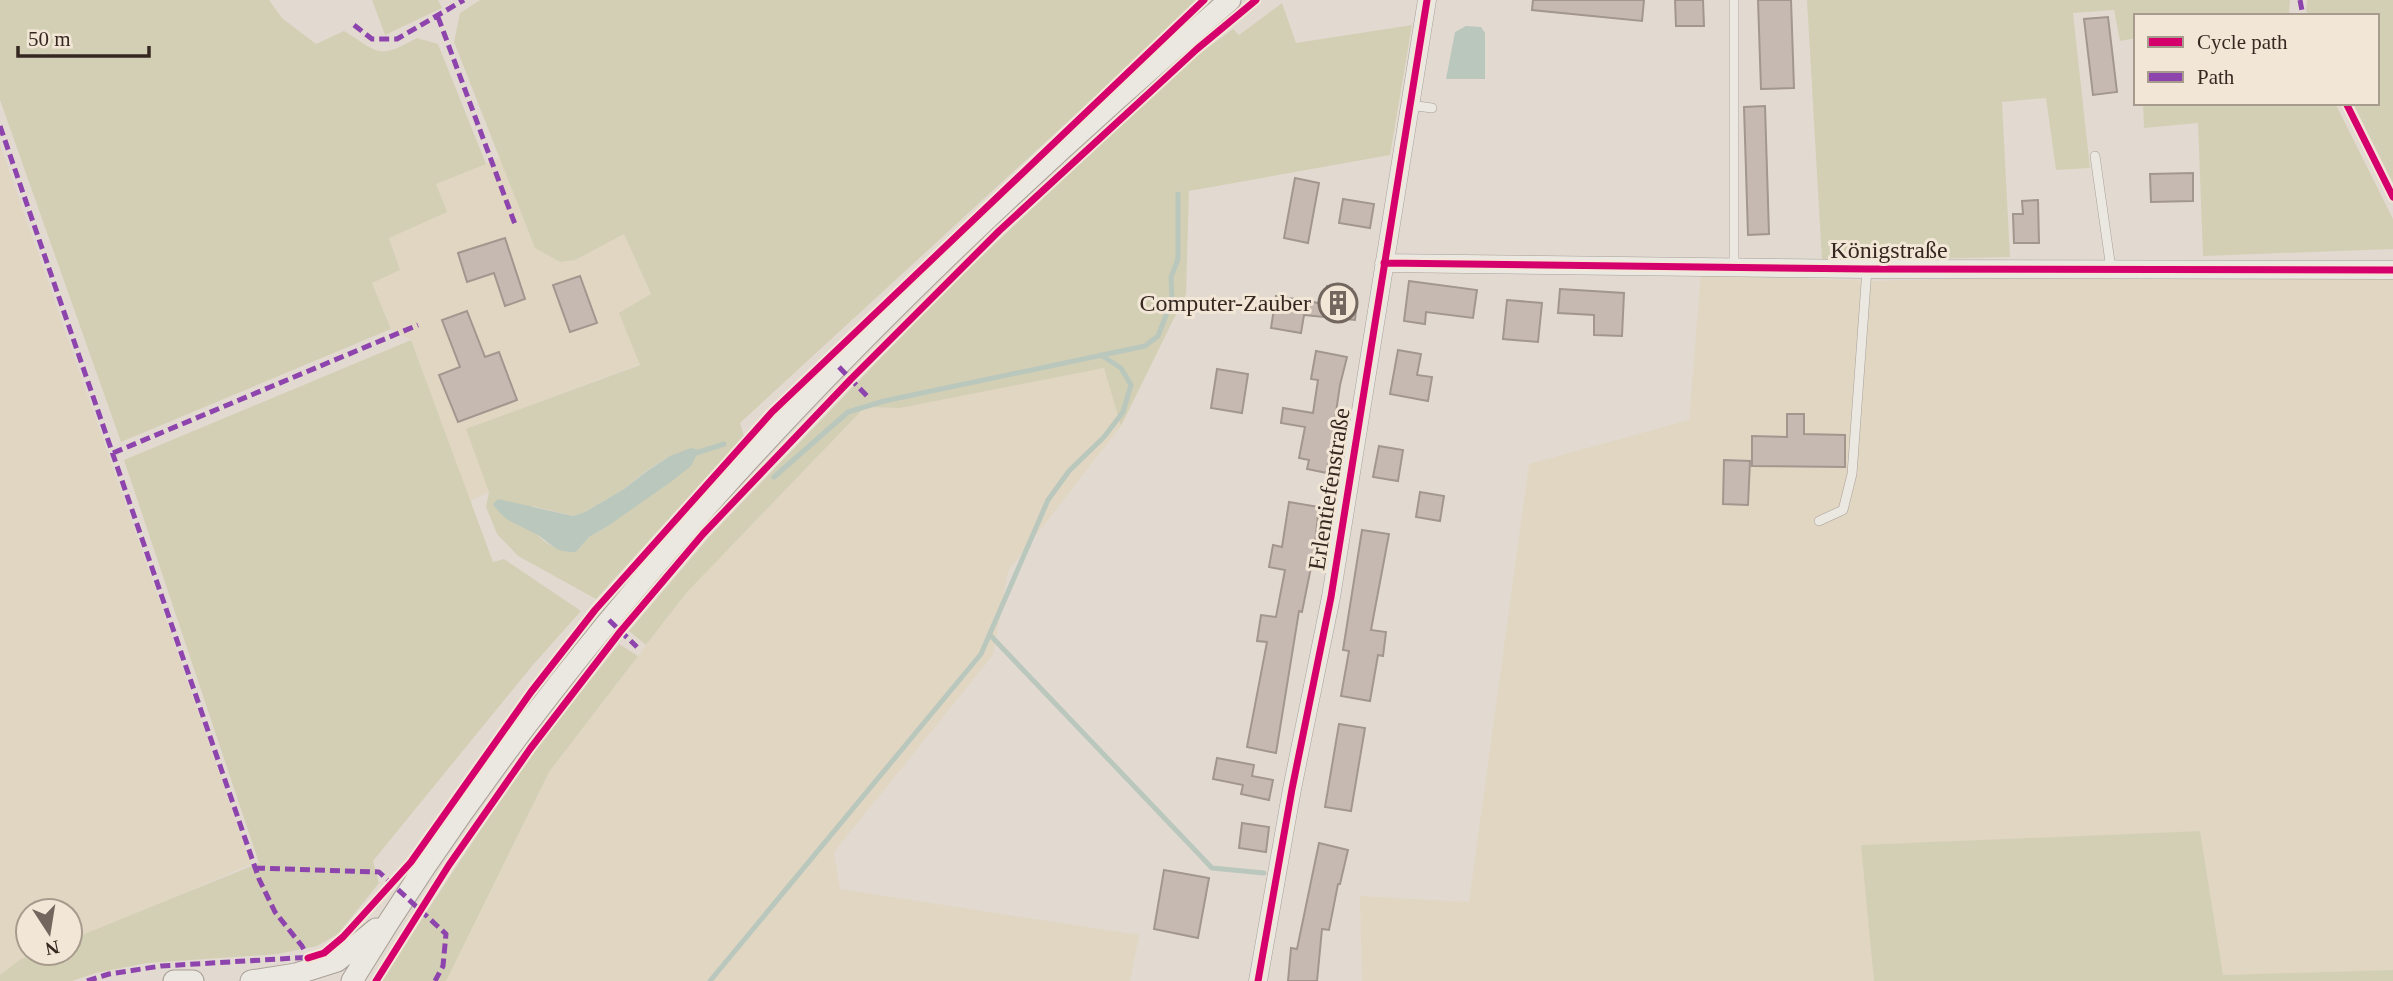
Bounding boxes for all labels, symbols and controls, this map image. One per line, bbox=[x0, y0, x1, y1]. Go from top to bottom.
scale bar bbox=[18, 14, 149, 58]
legend bbox=[2134, 14, 2379, 105]
text: 50 m bbox=[28, 27, 71, 51]
text: Cycle path bbox=[2197, 30, 2288, 54]
text: Path bbox=[2197, 65, 2235, 89]
street label: Königstraße bbox=[1830, 237, 1948, 263]
building icon: Computer-Zauber bbox=[1317, 282, 1359, 324]
place label: Computer-Zauber bbox=[1140, 290, 1311, 316]
street label: Erlentiefenstraße bbox=[1303, 406, 1355, 572]
north arrow bbox=[14, 897, 84, 967]
text: N bbox=[43, 936, 61, 960]

